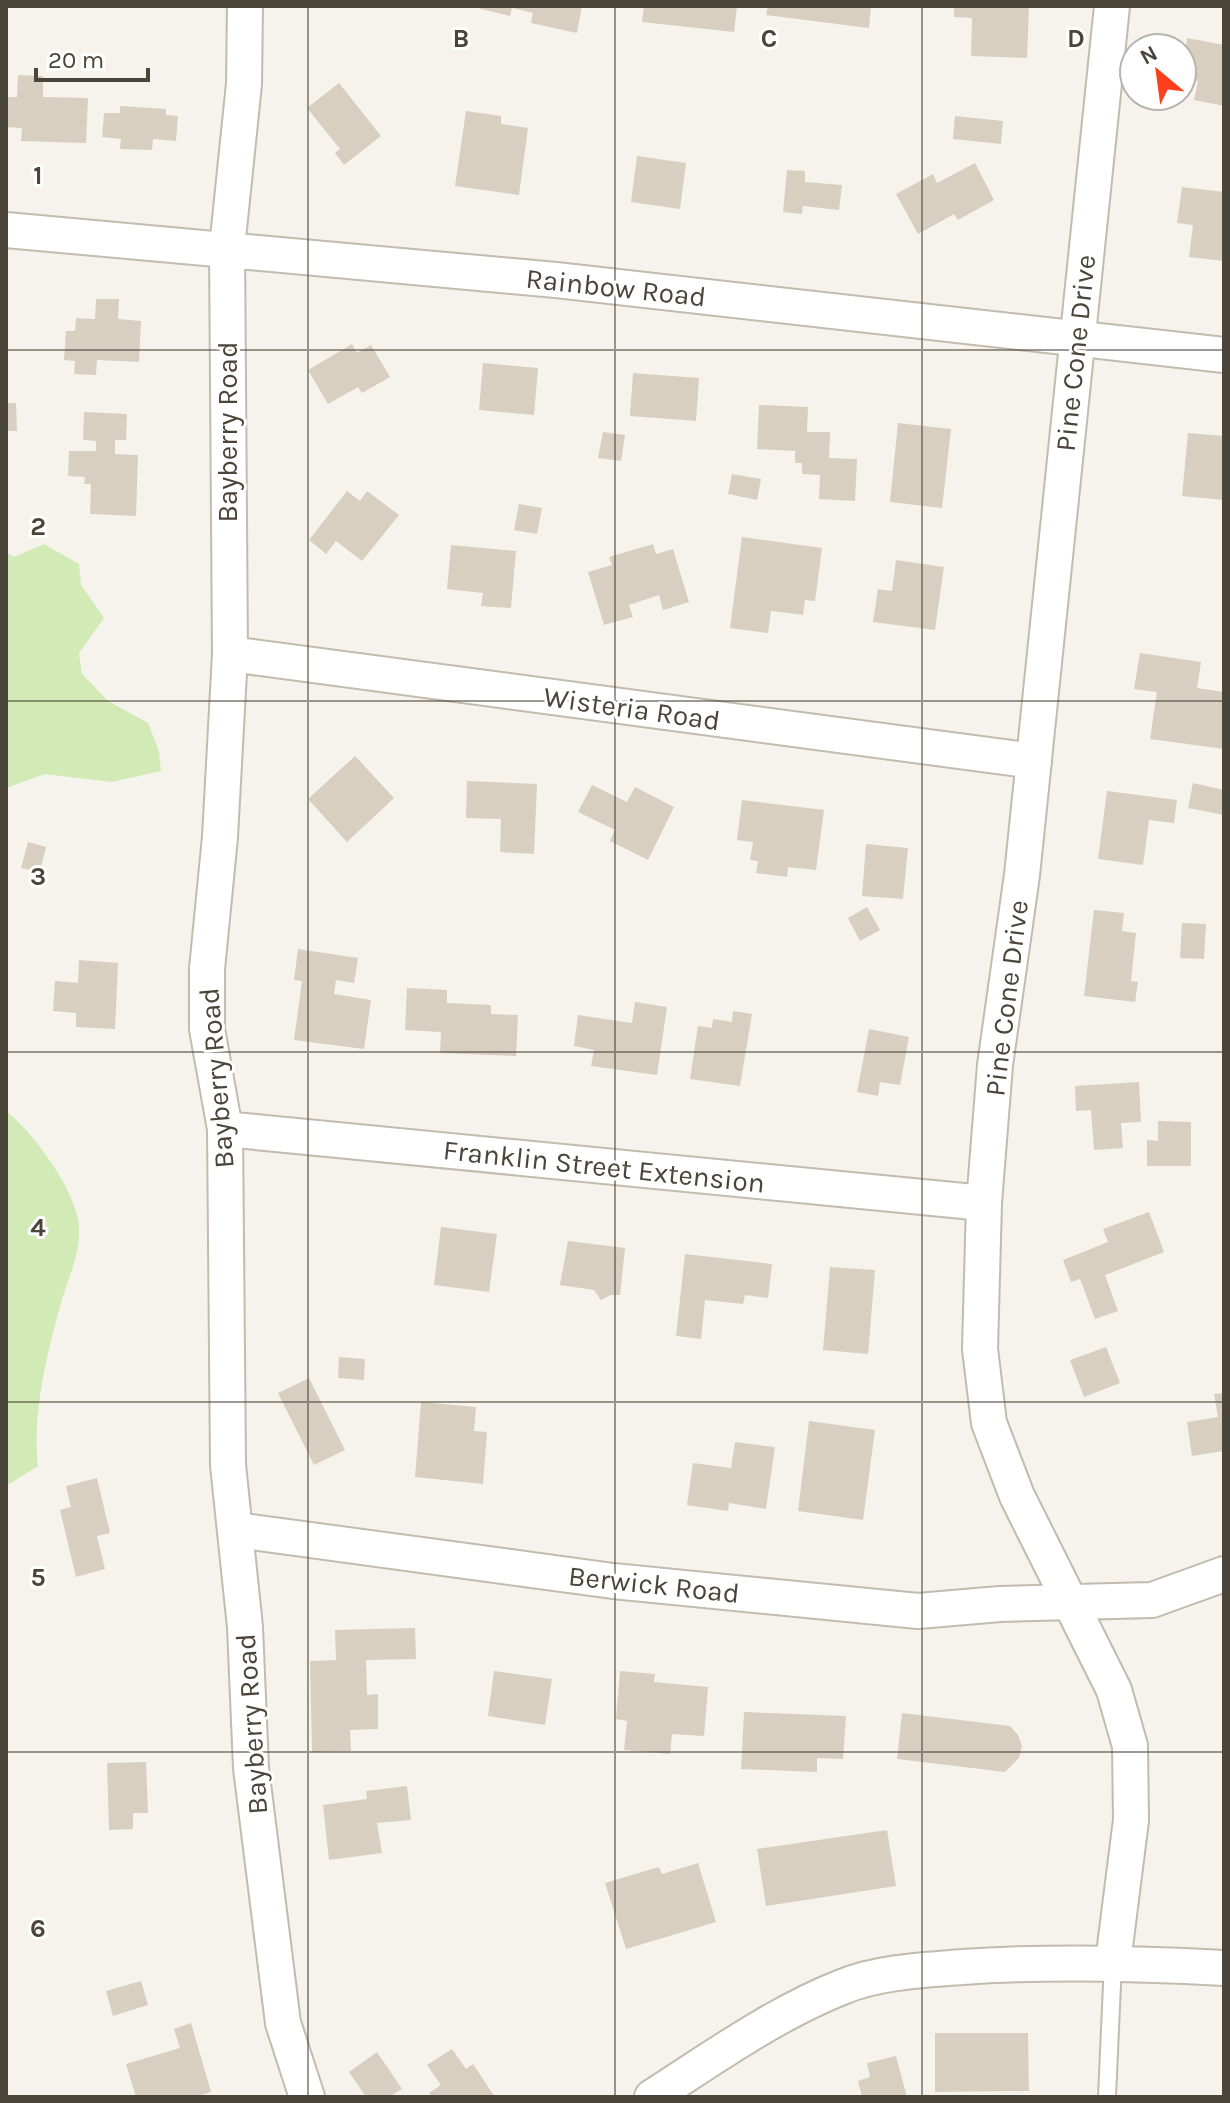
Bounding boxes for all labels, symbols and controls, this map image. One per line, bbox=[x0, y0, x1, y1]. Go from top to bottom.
text: B bbox=[453, 23, 469, 54]
text: C bbox=[761, 23, 777, 54]
text: D bbox=[1067, 23, 1085, 54]
scale bar bbox=[36, 32, 148, 82]
north arrow bbox=[1118, 32, 1198, 112]
text: N bbox=[1136, 40, 1162, 71]
text: 20 m bbox=[48, 46, 104, 74]
text: 1 bbox=[33, 160, 43, 191]
street label: Pine Cone Drive bbox=[1049, 253, 1102, 453]
street label: Rainbow Road bbox=[524, 262, 708, 313]
street label: Bayberry Road bbox=[211, 341, 244, 523]
text: 2 bbox=[30, 511, 46, 542]
street label: Wisteria Road bbox=[542, 680, 722, 737]
text: 3 bbox=[30, 861, 46, 892]
street label: Pine Cone Drive bbox=[978, 898, 1035, 1098]
street label: Bayberry Road bbox=[192, 986, 241, 1170]
street label: Franklin Street Extension bbox=[441, 1133, 766, 1200]
text: 4 bbox=[30, 1212, 46, 1243]
street label: Berwick Road bbox=[567, 1559, 741, 1610]
text: 5 bbox=[30, 1562, 46, 1593]
street label: Bayberry Road bbox=[229, 1632, 274, 1815]
text: 6 bbox=[30, 1913, 46, 1944]

